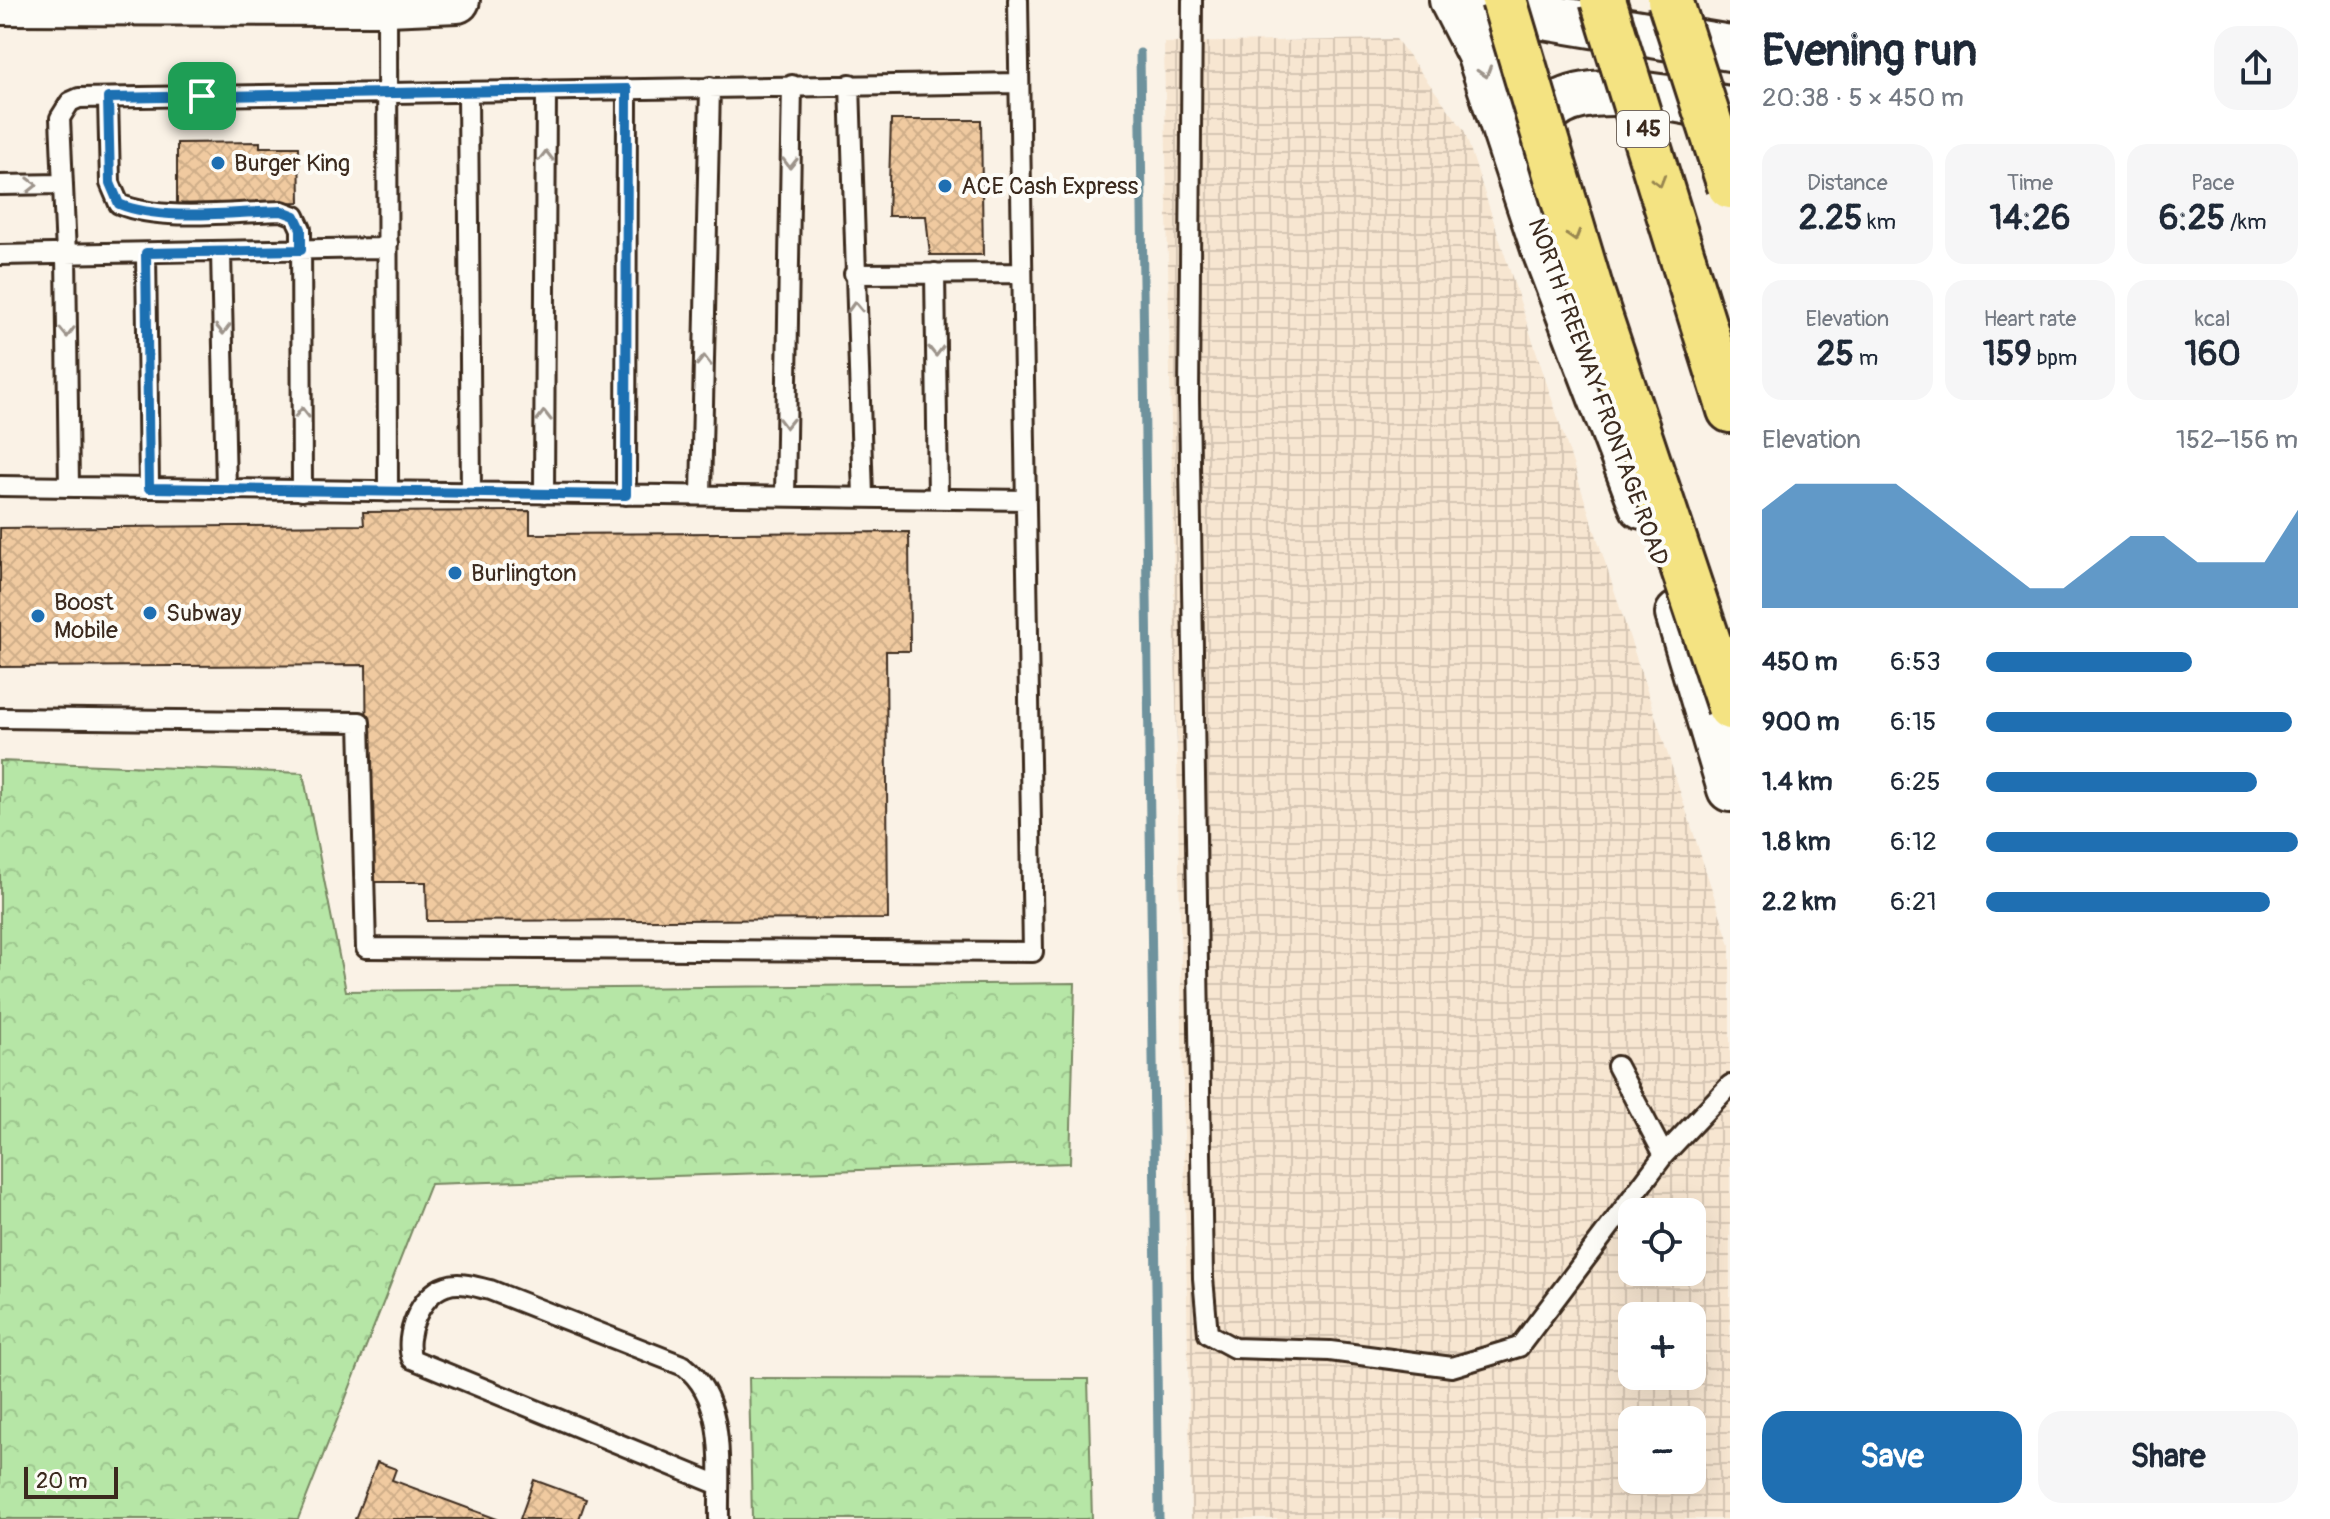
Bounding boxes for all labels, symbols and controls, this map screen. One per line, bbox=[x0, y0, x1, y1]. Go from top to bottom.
text: Evening run bbox=[1762, 24, 1977, 79]
button: share bbox=[2214, 26, 2298, 110]
pin bbox=[168, 62, 236, 130]
one-way arrow bbox=[1476, 65, 1492, 79]
icon: arrive bbox=[180, 74, 224, 118]
text: 20:38 · 5 × 450 m bbox=[1762, 82, 1964, 114]
road number: I 45 bbox=[1617, 111, 1669, 147]
place label: Burger King bbox=[234, 149, 350, 178]
one-way arrow bbox=[537, 149, 555, 162]
marker: Burger King bbox=[209, 154, 227, 172]
one-way arrow bbox=[782, 157, 799, 170]
text: Distance bbox=[1807, 169, 1888, 197]
text: Time bbox=[2007, 169, 2053, 197]
text: Pace bbox=[2191, 169, 2234, 197]
place label: ACE Cash Express bbox=[961, 172, 1138, 201]
one-way arrow bbox=[1650, 174, 1666, 188]
one-way arrow bbox=[26, 176, 39, 194]
marker: ACE Cash Express bbox=[936, 177, 954, 195]
text: 2.25 bbox=[1799, 197, 1863, 240]
text: 14:26 bbox=[1990, 197, 2070, 240]
text: 6:25 bbox=[2159, 197, 2225, 240]
text: km bbox=[1863, 208, 1896, 236]
text: /km bbox=[2225, 208, 2267, 236]
street label: NORTH FREEWAY FRONTAGE ROAD bbox=[1522, 214, 1674, 570]
one-way arrow bbox=[1565, 228, 1581, 242]
one-way arrow bbox=[847, 300, 864, 313]
text: Elevation bbox=[1805, 305, 1889, 333]
text: Heart rate bbox=[1984, 305, 2076, 333]
text: kcal bbox=[2195, 305, 2231, 333]
one-way arrow bbox=[214, 323, 232, 336]
one-way arrow bbox=[58, 326, 76, 339]
text: 25 bbox=[1816, 333, 1854, 376]
text: 159 bbox=[1983, 333, 2032, 376]
text: 160 bbox=[2185, 333, 2241, 376]
text: m bbox=[1854, 344, 1878, 372]
text: bpm bbox=[2032, 344, 2077, 372]
one-way arrow bbox=[928, 345, 945, 358]
one-way arrow bbox=[695, 354, 712, 367]
one-way arrow bbox=[293, 406, 311, 419]
one-way arrow bbox=[535, 409, 553, 422]
one-way arrow bbox=[777, 417, 795, 430]
text: Elevation bbox=[1762, 424, 1861, 456]
text: 152–156 m bbox=[2176, 424, 2298, 456]
place label: Burlington bbox=[471, 559, 577, 588]
marker: Burlington bbox=[446, 564, 464, 582]
place label: Boost Mobile bbox=[54, 588, 118, 645]
place label: Subway bbox=[166, 599, 241, 628]
marker: Subway bbox=[141, 604, 159, 622]
marker: Boost Mobile bbox=[29, 607, 47, 625]
text: 450 m bbox=[1762, 646, 1838, 678]
text: 6:53 bbox=[1890, 646, 1941, 678]
text: 900 m bbox=[1762, 706, 1840, 738]
text: 6:15 bbox=[1890, 706, 1936, 738]
text: 1.4 km bbox=[1762, 766, 1833, 798]
text: 6:25 bbox=[1890, 766, 1941, 798]
text: 1.8 km bbox=[1762, 826, 1831, 858]
text: 6:12 bbox=[1890, 826, 1937, 858]
text: 2.2 km bbox=[1762, 886, 1836, 918]
text: 6:21 bbox=[1890, 886, 1937, 918]
map controls bbox=[1618, 1198, 1706, 1494]
button: locate bbox=[1618, 1198, 1706, 1286]
button: + bbox=[1618, 1302, 1706, 1390]
button: − bbox=[1618, 1406, 1706, 1494]
button: Save bbox=[1762, 1411, 2022, 1503]
button: Share bbox=[2038, 1411, 2298, 1503]
scale bar bbox=[24, 1463, 118, 1499]
text: 20 m bbox=[36, 1467, 88, 1495]

